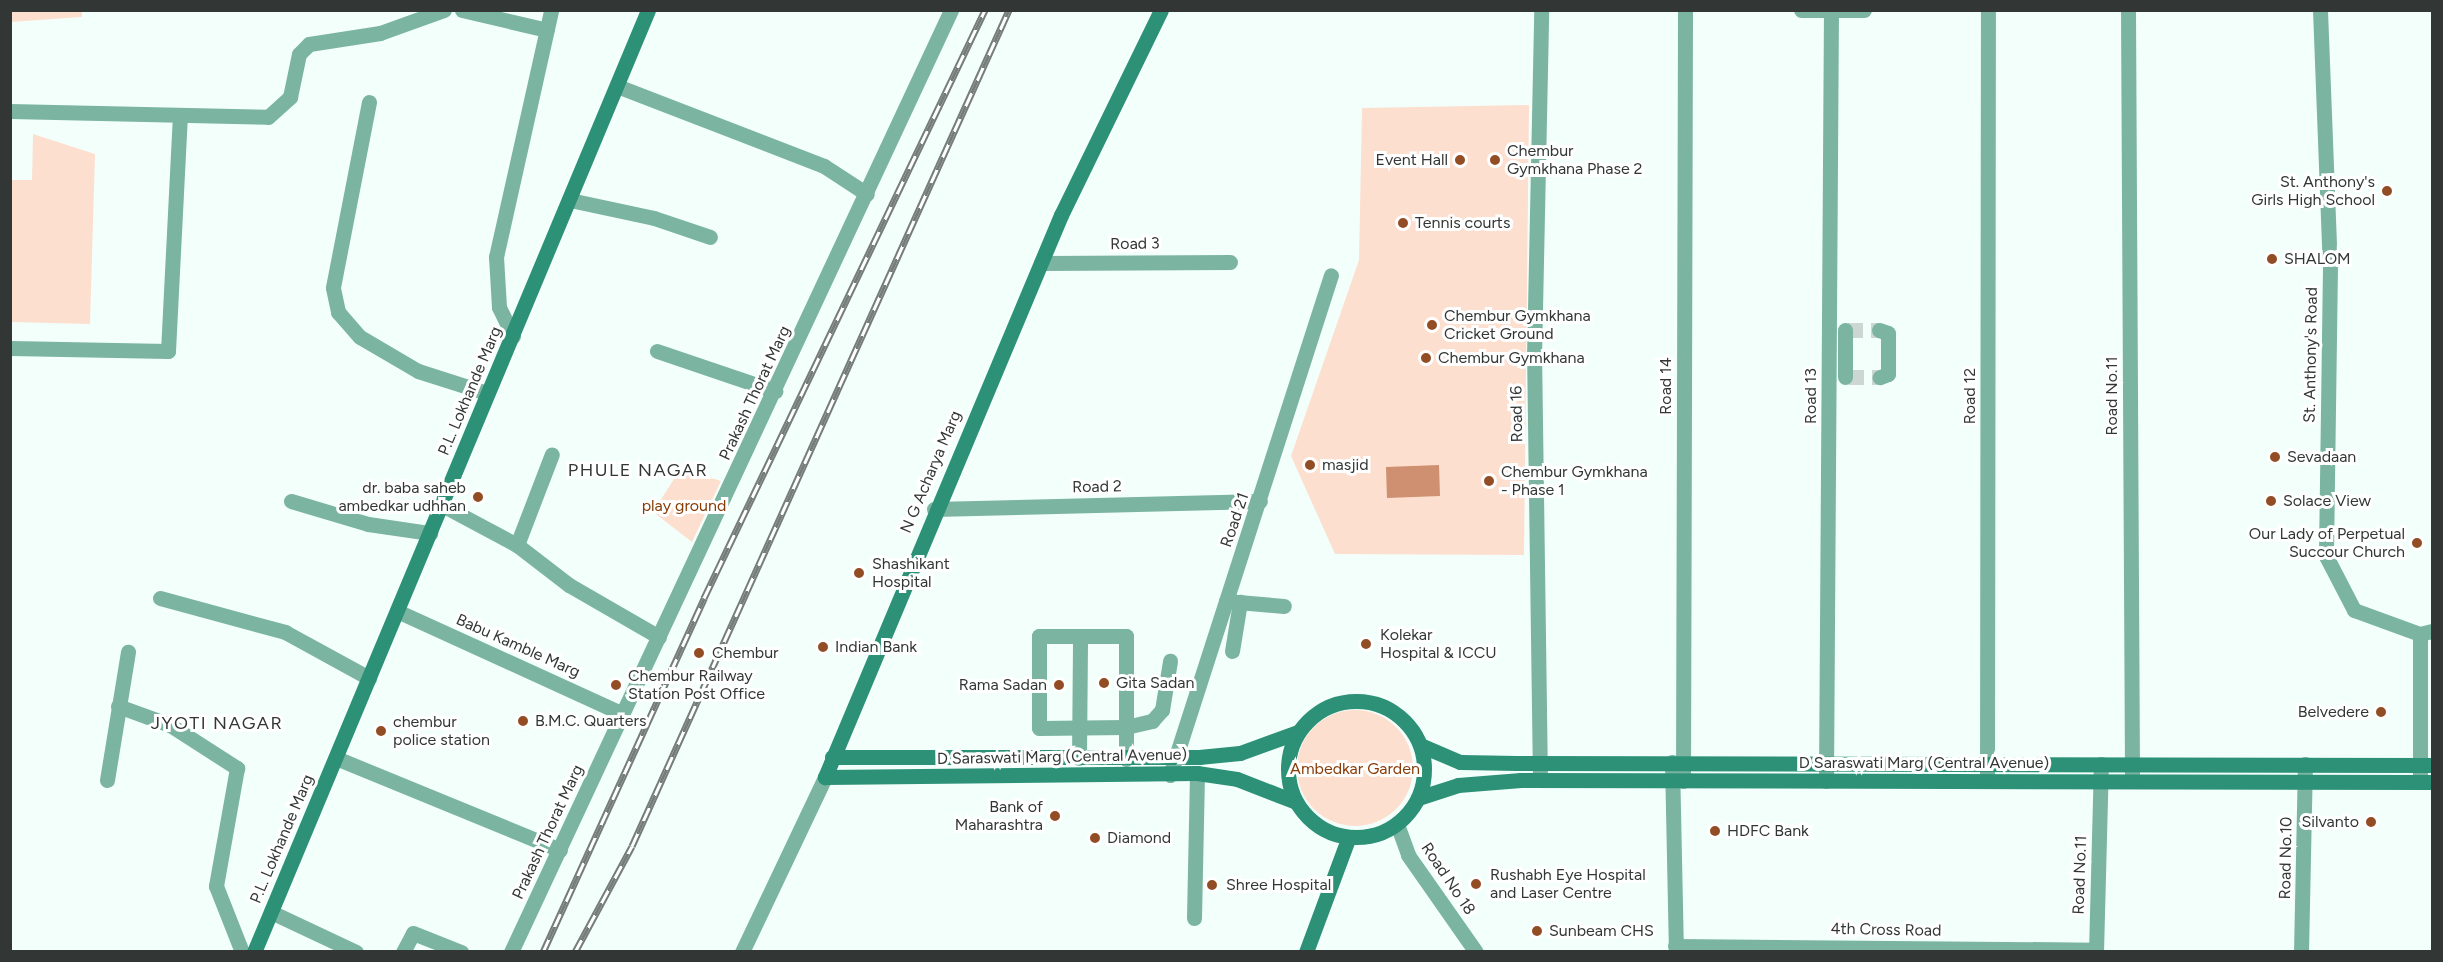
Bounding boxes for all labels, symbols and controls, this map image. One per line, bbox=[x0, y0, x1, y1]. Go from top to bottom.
place label: Chembur Gymkhana Phase 2 bbox=[1507, 141, 1643, 179]
place label: Event Hall bbox=[1376, 150, 1448, 170]
marker: Event Hall bbox=[1453, 153, 1467, 167]
marker: Chembur Gymkhana Phase 2 bbox=[1488, 153, 1502, 167]
place label: St. Anthony's Girls High School bbox=[2251, 172, 2375, 210]
marker: St. Anthony's Girls High School bbox=[2380, 184, 2394, 198]
place label: Tennis courts bbox=[1415, 213, 1510, 233]
marker: Tennis courts bbox=[1396, 216, 1410, 230]
street label: Road 3 bbox=[1110, 234, 1160, 254]
place label: SHALOM bbox=[2284, 249, 2351, 269]
marker: SHALOM bbox=[2265, 252, 2279, 266]
street label: St. Anthony's Road bbox=[2300, 287, 2322, 423]
place label: Chembur Gymkhana Cricket Ground bbox=[1444, 306, 1591, 344]
marker: Chembur Gymkhana Cricket Ground bbox=[1425, 318, 1439, 332]
street label: Prakash Thorat Marg bbox=[715, 323, 795, 463]
street label: P.L. Lokhande Marg bbox=[434, 324, 506, 458]
place label: Chembur Gymkhana bbox=[1438, 348, 1585, 368]
marker: Chembur Gymkhana bbox=[1419, 351, 1433, 365]
street label: Road 14 bbox=[1656, 357, 1676, 415]
street label: Road No.11 bbox=[2102, 357, 2122, 435]
street label: Road 13 bbox=[1801, 368, 1821, 424]
street label: Road 12 bbox=[1960, 368, 1980, 424]
street label: Road 16 bbox=[1507, 386, 1527, 442]
street label: N G Acharya Marg bbox=[897, 408, 965, 536]
place label: Sevadaan bbox=[2287, 447, 2356, 467]
marker: Sevadaan bbox=[2268, 450, 2282, 464]
place label: masjid bbox=[1322, 455, 1369, 475]
marker: masjid bbox=[1303, 458, 1317, 472]
district label: PHULE NAGAR bbox=[568, 459, 708, 481]
place label: Chembur Gymkhana - Phase 1 bbox=[1501, 462, 1648, 500]
marker: Chembur Gymkhana - Phase 1 bbox=[1482, 474, 1496, 488]
street label: Road 2 bbox=[1072, 477, 1122, 497]
place label: dr. baba saheb ambedkar udhhan bbox=[338, 478, 466, 516]
marker: dr. baba saheb ambedkar udhhan bbox=[471, 490, 485, 504]
street label: Road 21 bbox=[1217, 490, 1253, 550]
place label: Solace View bbox=[2283, 491, 2371, 511]
marker: Solace View bbox=[2264, 494, 2278, 508]
park label: play ground bbox=[642, 496, 726, 516]
place label: Our Lady of Perpetual Succour Church bbox=[2249, 524, 2405, 562]
marker: Our Lady of Perpetual Succour Church bbox=[2410, 536, 2424, 550]
place label: Shashikant Hospital bbox=[872, 554, 950, 592]
marker: Shashikant Hospital bbox=[850, 564, 868, 582]
street label: Babu Kamble Marg bbox=[453, 610, 583, 682]
place label: Kolekar Hospital & ICCU bbox=[1380, 625, 1497, 663]
marker: Kolekar Hospital & ICCU bbox=[1357, 635, 1375, 653]
place label: Indian Bank bbox=[835, 637, 917, 657]
marker: Indian Bank bbox=[816, 640, 830, 654]
place label: Chembur bbox=[712, 643, 779, 663]
marker: Chembur bbox=[690, 644, 708, 662]
place label: Chembur Railway Station Post Office bbox=[628, 666, 765, 704]
place label: Gita Sadan bbox=[1116, 673, 1194, 693]
place label: Rama Sadan bbox=[959, 675, 1047, 695]
marker: Gita Sadan bbox=[1097, 676, 1111, 690]
marker: Chembur Railway Station Post Office bbox=[609, 678, 623, 692]
marker: Rama Sadan bbox=[1052, 678, 1066, 692]
place label: Belvedere bbox=[2298, 702, 2369, 722]
marker: Belvedere bbox=[2374, 705, 2388, 719]
place label: B.M.C. Quarters bbox=[535, 711, 646, 731]
district label: JYOTI NAGAR bbox=[151, 712, 283, 734]
place label: chembur police station bbox=[393, 712, 490, 750]
marker: B.M.C. Quarters bbox=[516, 714, 530, 728]
marker: chembur police station bbox=[374, 724, 388, 738]
street label: D Saraswati Marg (Central Avenue) bbox=[937, 745, 1187, 769]
street label: D Saraswati Marg (Central Avenue) bbox=[1799, 753, 2049, 773]
park label: Ambedkar Garden bbox=[1290, 759, 1420, 779]
street label: Prakash Thorat Marg bbox=[508, 762, 588, 902]
street label: P.L. Lokhande Marg bbox=[246, 772, 318, 906]
place label: Bank of Maharashtra bbox=[955, 797, 1043, 835]
marker: Bank of Maharashtra bbox=[1048, 809, 1062, 823]
place label: Silvanto bbox=[2301, 812, 2359, 832]
marker: Silvanto bbox=[2364, 815, 2378, 829]
street label: Road No.10 bbox=[2276, 817, 2296, 899]
place label: HDFC Bank bbox=[1727, 821, 1809, 841]
marker: HDFC Bank bbox=[1708, 824, 1722, 838]
place label: Diamond bbox=[1107, 828, 1171, 848]
marker: Diamond bbox=[1088, 831, 1102, 845]
street label: Road No.11 bbox=[2069, 835, 2091, 915]
street label: Road No 18 bbox=[1417, 839, 1479, 919]
place label: Rushabh Eye Hospital and Laser Centre bbox=[1490, 865, 1646, 903]
place label: Shree Hospital bbox=[1226, 875, 1331, 895]
marker: Rushabh Eye Hospital and Laser Centre bbox=[1467, 875, 1485, 893]
marker: Shree Hospital bbox=[1203, 876, 1221, 894]
street label: 4th Cross Road bbox=[1830, 919, 1942, 941]
place label: Sunbeam CHS bbox=[1549, 921, 1654, 941]
marker: Sunbeam CHS bbox=[1530, 924, 1544, 938]

